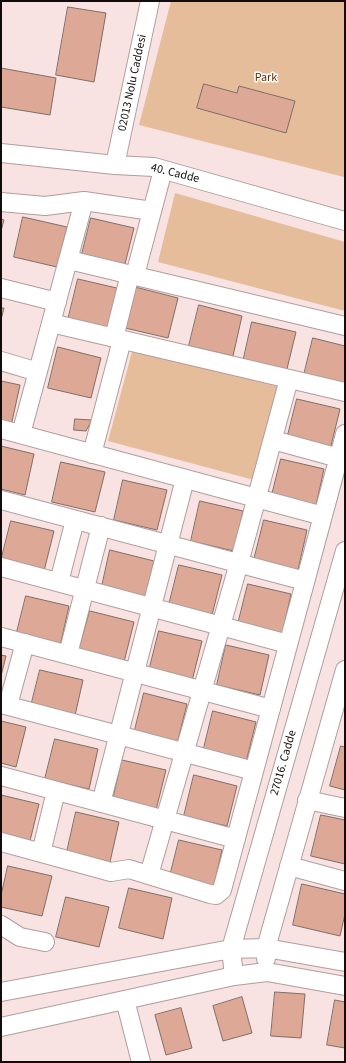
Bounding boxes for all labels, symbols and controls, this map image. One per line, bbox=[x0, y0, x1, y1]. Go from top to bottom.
street label: 02013 Nolu Caddesi bbox=[116, 33, 150, 133]
park label: Park bbox=[255, 71, 277, 85]
street label: 40. Cadde bbox=[149, 161, 201, 187]
street label: 27016. Cadde bbox=[268, 729, 300, 797]

